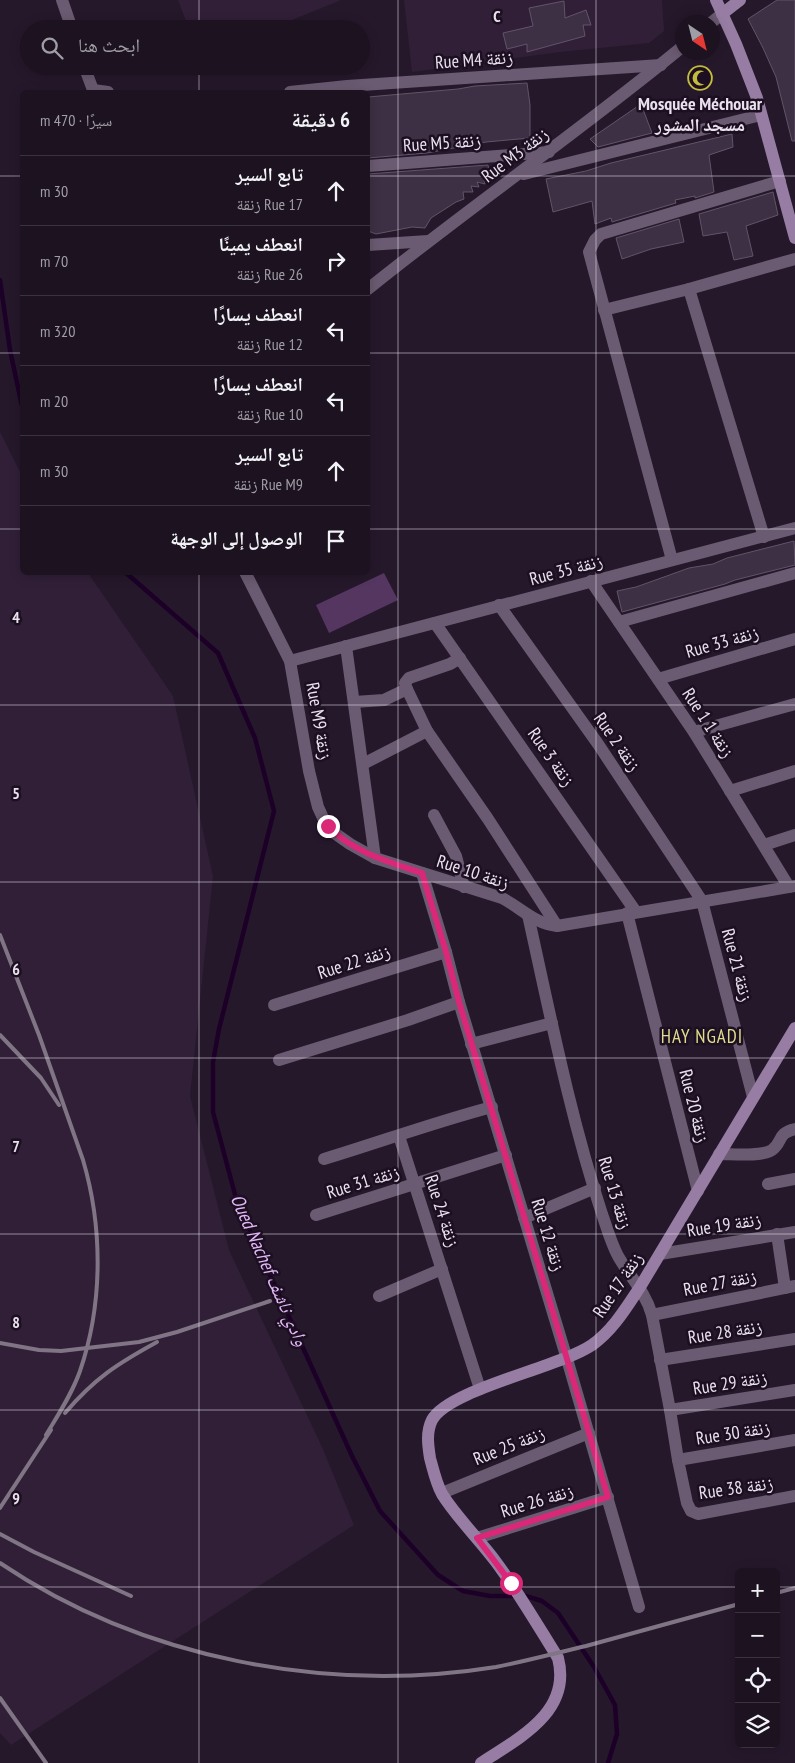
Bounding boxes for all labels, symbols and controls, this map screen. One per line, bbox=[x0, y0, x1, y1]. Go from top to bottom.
text: C bbox=[493, 6, 501, 26]
north arrow bbox=[675, 15, 720, 60]
search box bbox=[20, 20, 370, 75]
text: ابحث هنا bbox=[78, 33, 140, 57]
icon: search bbox=[38, 34, 66, 62]
street label: Rue M4 زنقة bbox=[434, 45, 514, 74]
mosque icon: Mosquée Méchouar مسجد المشور bbox=[687, 65, 713, 91]
place label: Mosquée Méchouar مسجد المشور bbox=[638, 92, 763, 136]
text: 6 دقيقة bbox=[292, 106, 350, 133]
text: سيرًا · 470 m bbox=[40, 110, 112, 130]
street label: Rue M3 زنقة bbox=[477, 122, 553, 187]
street label: Rue M5 زنقة bbox=[402, 128, 482, 157]
text: تابع السير bbox=[236, 162, 303, 186]
icon: ahead bbox=[322, 177, 350, 205]
text: 30 m bbox=[40, 181, 68, 201]
text: Rue 17 زنقة bbox=[237, 194, 303, 214]
text: انعطف يمينًا bbox=[219, 232, 303, 256]
icon: right bbox=[322, 247, 350, 275]
text: 70 m bbox=[40, 251, 68, 271]
text: Rue 26 زنقة bbox=[237, 264, 303, 284]
text: انعطف يسارًا bbox=[213, 302, 303, 326]
icon: left bbox=[322, 317, 350, 345]
text: 320 m bbox=[40, 321, 75, 341]
text: Rue 12 زنقة bbox=[237, 334, 303, 354]
text: انعطف يسارًا bbox=[213, 372, 303, 396]
icon: left bbox=[322, 387, 350, 415]
text: 20 m bbox=[40, 391, 68, 411]
text: Rue 10 زنقة bbox=[237, 404, 303, 424]
text: تابع السير bbox=[236, 442, 303, 466]
icon: ahead bbox=[322, 457, 350, 485]
text: 30 m bbox=[40, 461, 68, 481]
text: Rue M9 زنقة bbox=[234, 474, 303, 494]
text: الوصول إلى الوجهة bbox=[170, 526, 303, 550]
icon: arrive bbox=[322, 527, 350, 555]
street label: Rue 35 زنقة bbox=[527, 549, 605, 590]
text: 4 bbox=[12, 607, 20, 627]
street label: Rue 33 زنقة bbox=[683, 620, 761, 663]
street label: Rue M9 زنقة bbox=[301, 680, 338, 761]
street label: Rue 1 زنقة 1 bbox=[677, 684, 739, 762]
street label: Rue 2 زنقة bbox=[589, 708, 646, 776]
street label: Rue 3 زنقة bbox=[523, 723, 580, 791]
text: 5 bbox=[12, 783, 20, 803]
route end bbox=[317, 815, 340, 838]
street label: Rue 10 زنقة bbox=[434, 849, 512, 894]
street label: Rue 21 زنقة bbox=[717, 926, 758, 1004]
street label: Rue 22 زنقة bbox=[315, 939, 393, 984]
text: 6 bbox=[12, 959, 20, 979]
district label: HAY NGADI bbox=[661, 1024, 743, 1048]
street label: Rue 20 زنقة bbox=[674, 1067, 715, 1145]
text: 7 bbox=[12, 1136, 20, 1156]
street label: Rue 13 زنقة bbox=[594, 1154, 637, 1232]
street label: Rue 31 زنقة bbox=[324, 1160, 402, 1203]
street label: Rue 24 زنقة bbox=[420, 1172, 465, 1250]
water label: Oued Nachef وادي ناشف bbox=[222, 1190, 314, 1351]
street label: Rue 12 زنقة bbox=[527, 1196, 570, 1274]
street label: Rue 19 زنقة bbox=[685, 1207, 763, 1242]
street label: Rue 17 زنقة bbox=[587, 1248, 648, 1322]
street label: Rue 27 زنقة bbox=[681, 1264, 758, 1301]
text: 8 bbox=[12, 1312, 20, 1332]
street label: Rue 28 زنقة bbox=[686, 1314, 764, 1349]
street label: Rue 29 زنقة bbox=[691, 1365, 769, 1400]
street label: Rue 30 زنقة bbox=[694, 1415, 772, 1450]
street label: Rue 25 زنقة bbox=[470, 1421, 548, 1470]
street label: Rue 38 زنقة bbox=[697, 1471, 775, 1504]
street label: Rue 26 زنقة bbox=[498, 1479, 576, 1522]
text: 9 bbox=[12, 1488, 20, 1508]
map controls bbox=[735, 1568, 780, 1748]
button: + bbox=[735, 1568, 780, 1613]
route start bbox=[500, 1572, 523, 1595]
button: − bbox=[735, 1613, 780, 1658]
button: locate bbox=[735, 1658, 780, 1703]
button: layers bbox=[735, 1703, 780, 1748]

